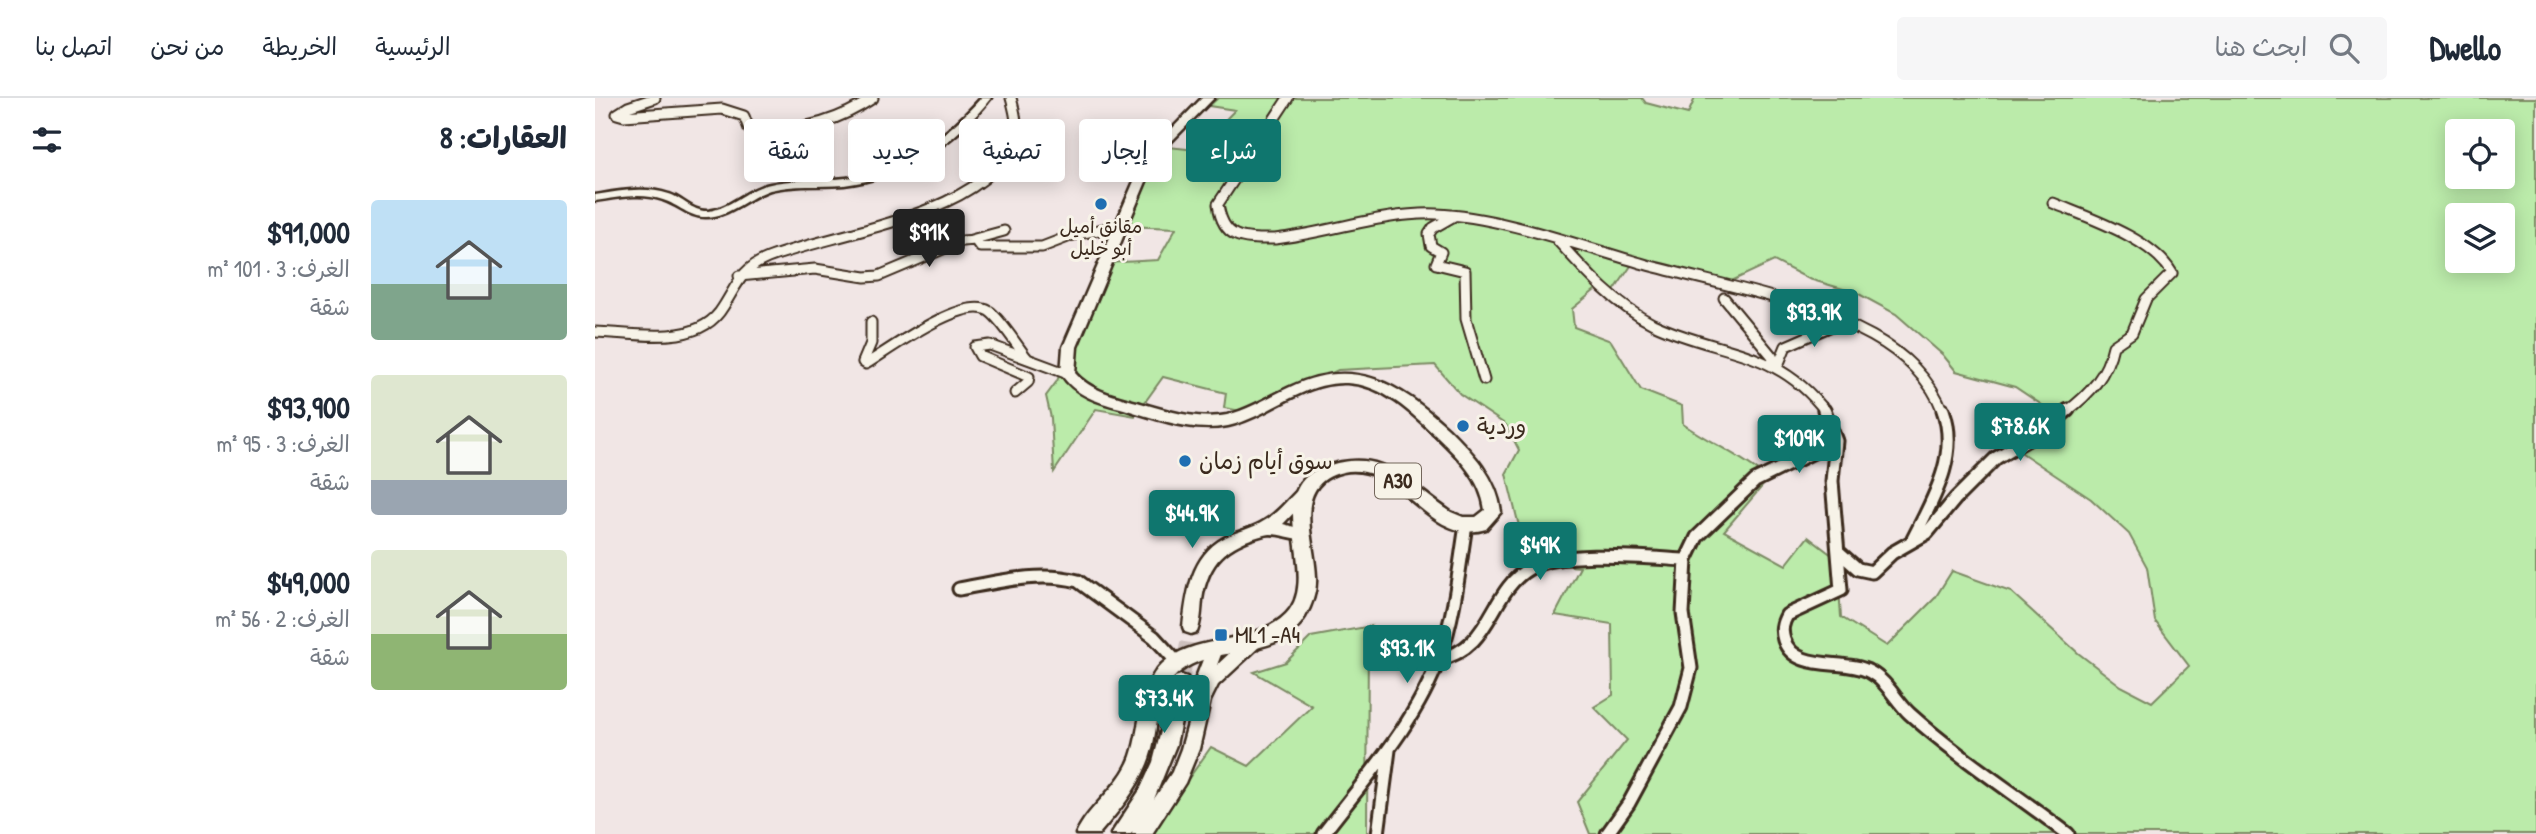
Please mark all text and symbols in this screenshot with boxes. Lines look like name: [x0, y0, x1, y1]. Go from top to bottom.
search box: [1897, 17, 2387, 80]
text: Dwello: [2429, 26, 2501, 70]
text: ابحث هنا: [2214, 29, 2307, 64]
icon: search: [2325, 29, 2363, 67]
text: اتصل بنا: [35, 30, 112, 62]
text: من نحن: [150, 30, 224, 62]
text: الخريطة: [262, 30, 337, 62]
text: الرئيسية: [375, 30, 451, 62]
text: العقارات: 8: [440, 117, 567, 157]
chip: شقة: [744, 119, 834, 182]
chip: جديد: [848, 119, 945, 182]
chip: تصفية: [959, 119, 1065, 182]
chip: إيجار: [1079, 119, 1172, 182]
chip: شراء: [1186, 119, 1281, 182]
map controls: [2445, 119, 2515, 273]
button: locate: [2445, 119, 2515, 189]
icon: filters: [28, 121, 66, 159]
marker: مقانق أميل أبو خليل: [1093, 196, 1109, 212]
button: layers: [2445, 203, 2515, 273]
pin: $91K: [888, 209, 970, 269]
text: $91,000: [267, 212, 350, 252]
place label: مقانق أميل أبو خليل: [1060, 213, 1142, 261]
text: $91K: [909, 216, 949, 247]
icon: home: [427, 228, 511, 312]
text: الغرف: 3 · 101 m²: [208, 253, 350, 284]
pin: $93.9K: [1757, 289, 1871, 349]
text: شقة: [310, 291, 350, 322]
text: $93.9K: [1786, 296, 1842, 327]
text: $93,900: [266, 387, 350, 427]
icon: home: [427, 403, 511, 487]
pin: $78.6K: [1963, 404, 2077, 463]
place label: وردية: [1477, 410, 1526, 441]
text: $78.6K: [1990, 410, 2050, 441]
pin: $109K: [1750, 416, 1848, 475]
marker: وردية: [1455, 418, 1471, 434]
text: $109K: [1774, 422, 1824, 453]
text: الغرف: 3 · 95 m²: [216, 428, 350, 459]
place label: سوق أيام زمان: [1199, 445, 1333, 479]
marker: سوق أيام زمان: [1177, 453, 1193, 469]
road number: A30: [1375, 464, 1421, 498]
text: شقة: [310, 466, 350, 497]
pin: $44.9K: [1135, 490, 1249, 550]
text: $44.9K: [1165, 497, 1219, 528]
pin: $49K: [1499, 522, 1581, 582]
text: $49K: [1520, 529, 1560, 560]
text: $49,000: [266, 562, 350, 602]
icon: home: [427, 578, 511, 662]
text: الغرف: 2 · 56 m²: [215, 603, 350, 634]
place label: ML1 -A4: [1235, 619, 1300, 650]
pin: $93.1K: [1350, 626, 1464, 685]
marker: ML1 -A4: [1213, 627, 1229, 643]
text: $93.1K: [1379, 632, 1435, 663]
text: شقة: [310, 641, 350, 672]
pin: $73.4K: [1107, 676, 1221, 735]
text: $73.4K: [1135, 682, 1193, 713]

